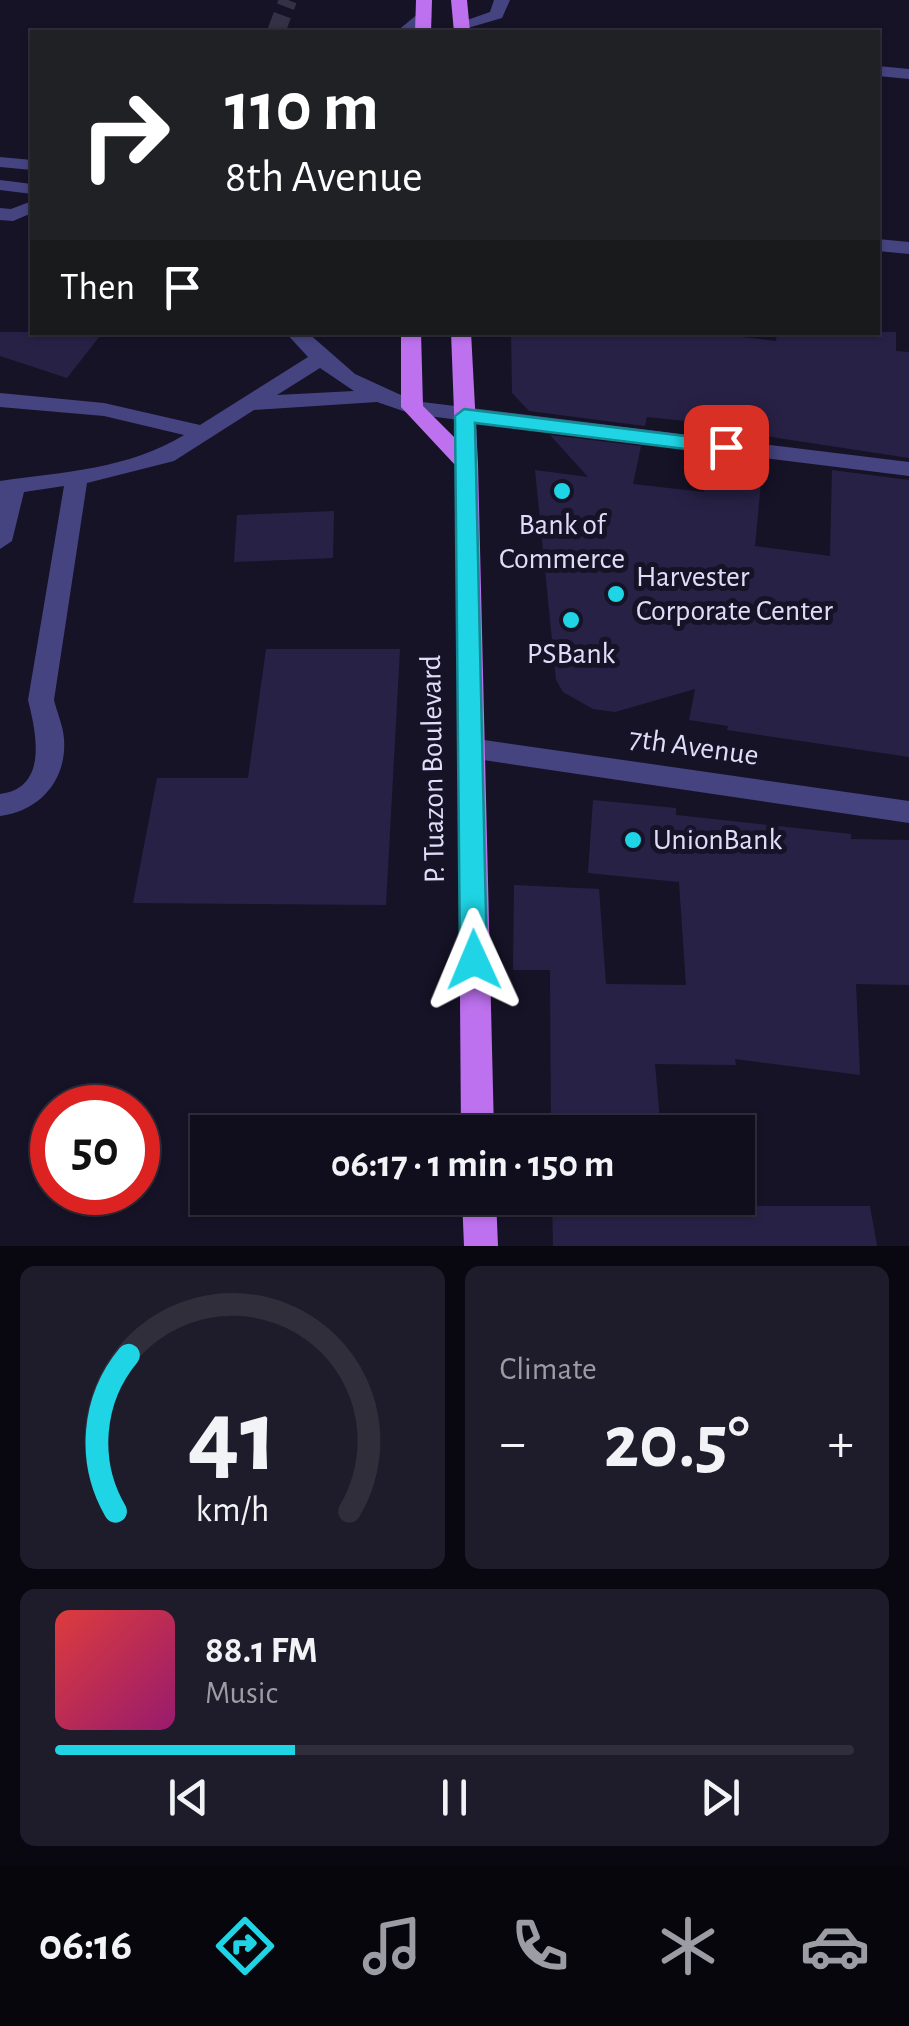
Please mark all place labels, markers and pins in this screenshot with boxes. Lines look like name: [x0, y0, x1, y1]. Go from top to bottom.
pin: [684, 405, 769, 490]
marker: Bank of Commerce: [551, 480, 573, 502]
place label: Bank of Commerce: [499, 510, 625, 574]
place label: Harvester Corporate Center: [636, 562, 833, 626]
marker: Harvester Corporate Center: [605, 583, 627, 605]
marker: PSBank: [560, 609, 582, 631]
place label: PSBank: [527, 639, 616, 669]
place label: UnionBank: [653, 825, 782, 855]
marker: UnionBank: [622, 829, 644, 851]

